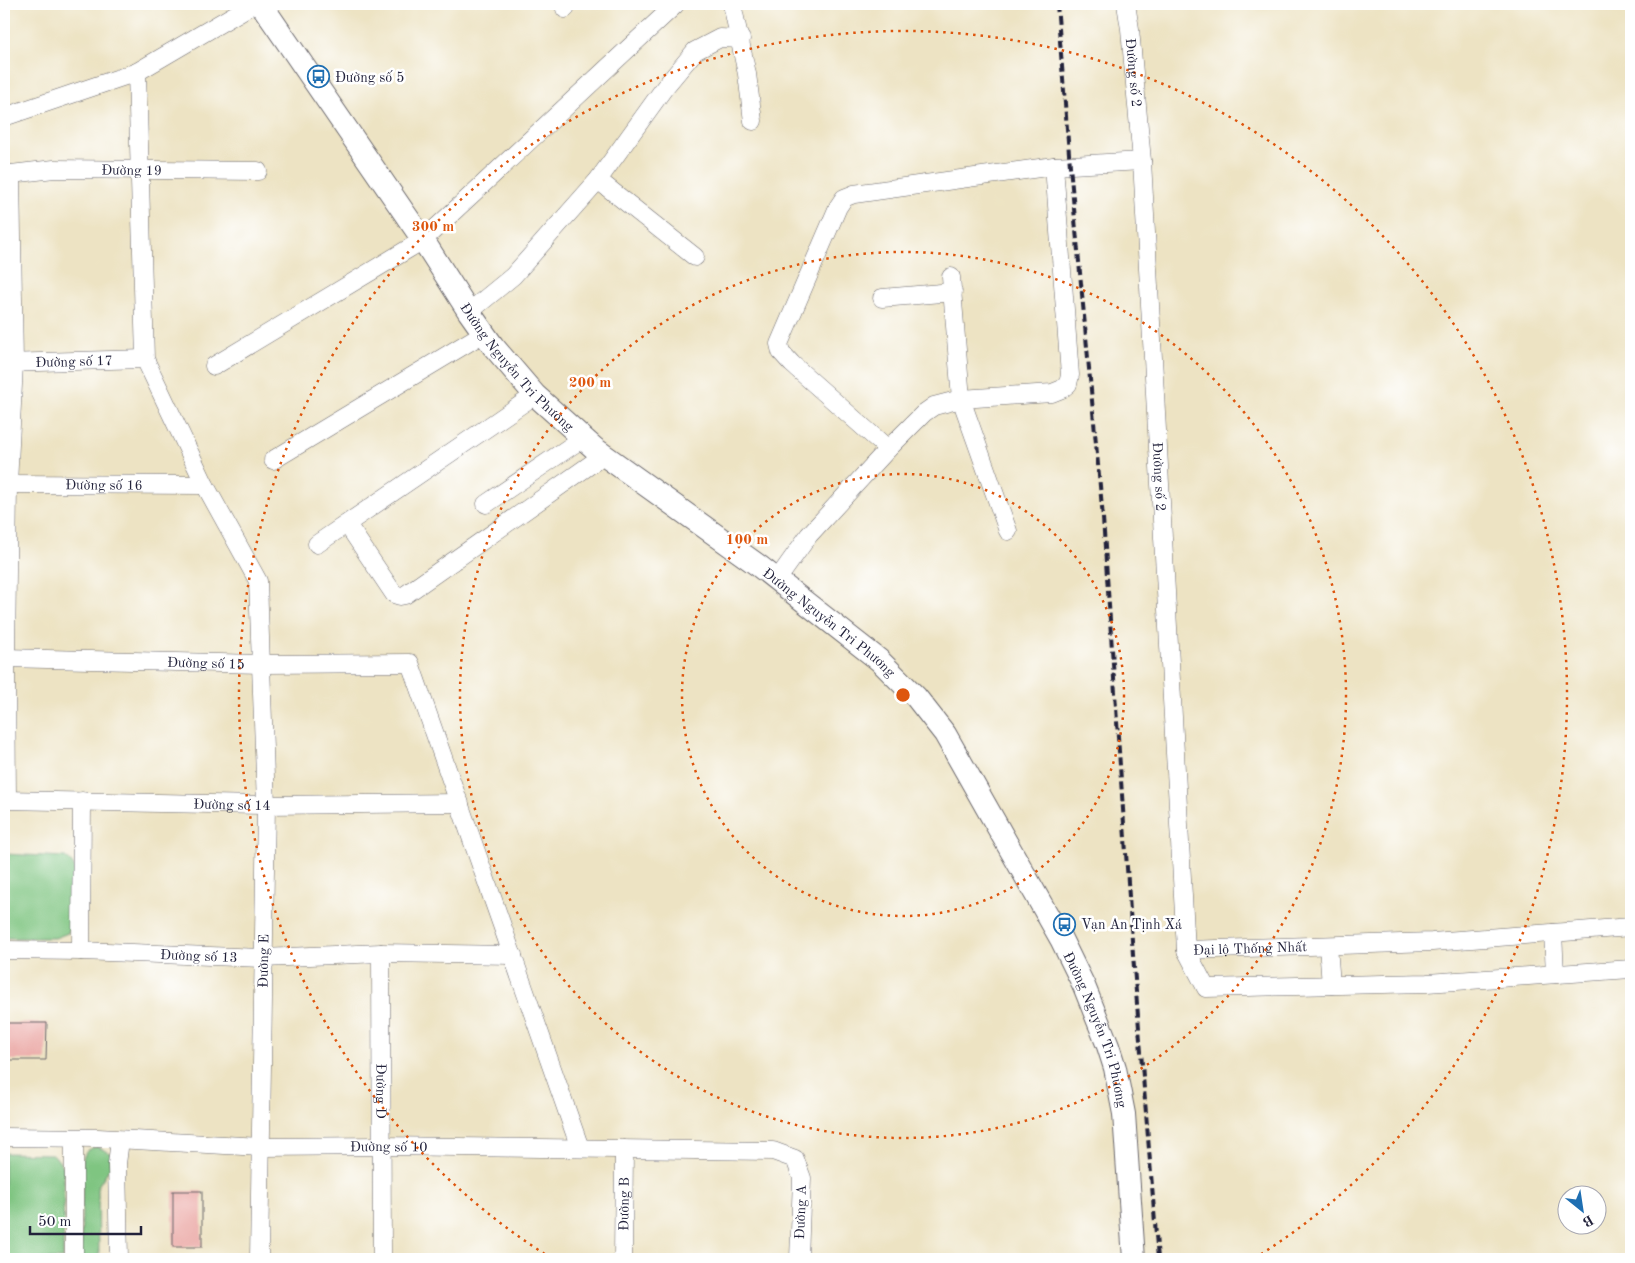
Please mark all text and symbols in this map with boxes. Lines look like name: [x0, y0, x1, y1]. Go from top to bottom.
street label: Đường số 2: [1123, 37, 1143, 108]
bus stop icon: Đường số 5: [307, 65, 331, 89]
place label: Đường số 5: [335, 70, 404, 85]
street label: Đường 19: [101, 163, 162, 178]
text: 300 m: [412, 220, 454, 235]
street label: Đường Nguyễn Tri Phương: [457, 301, 576, 435]
street label: Đường số 17: [35, 353, 113, 370]
text: 200 m: [569, 376, 611, 391]
street label: Đường số 2: [1150, 442, 1168, 512]
street label: Đường số 16: [65, 478, 143, 493]
text: 100 m: [726, 533, 768, 548]
street label: Đường Nguyễn Tri Phương: [760, 566, 898, 680]
street label: Đường số 15: [167, 656, 245, 672]
centre of rings: [894, 686, 912, 704]
street label: Đường số 14: [193, 798, 271, 813]
bus stop icon: Vạn An Tịnh Xá: [1053, 912, 1077, 936]
place label: Vạn An Tịnh Xá: [1081, 918, 1182, 932]
street label: Đường E: [257, 934, 271, 988]
street label: Đại lộ Thống Nhất: [1193, 939, 1307, 958]
street label: Đường số 13: [160, 948, 238, 965]
street label: Đường Nguyễn Tri Phương: [1060, 950, 1129, 1110]
street label: Đường D: [373, 1063, 388, 1119]
street label: Đường số 10: [350, 1139, 428, 1155]
street label: Đường B: [617, 1177, 632, 1231]
street label: Đường A: [793, 1184, 809, 1240]
north arrow: [1558, 1186, 1608, 1236]
scale bar: [30, 1203, 141, 1235]
text: B: [1580, 1212, 1596, 1229]
text: 50 m: [38, 1215, 72, 1230]

